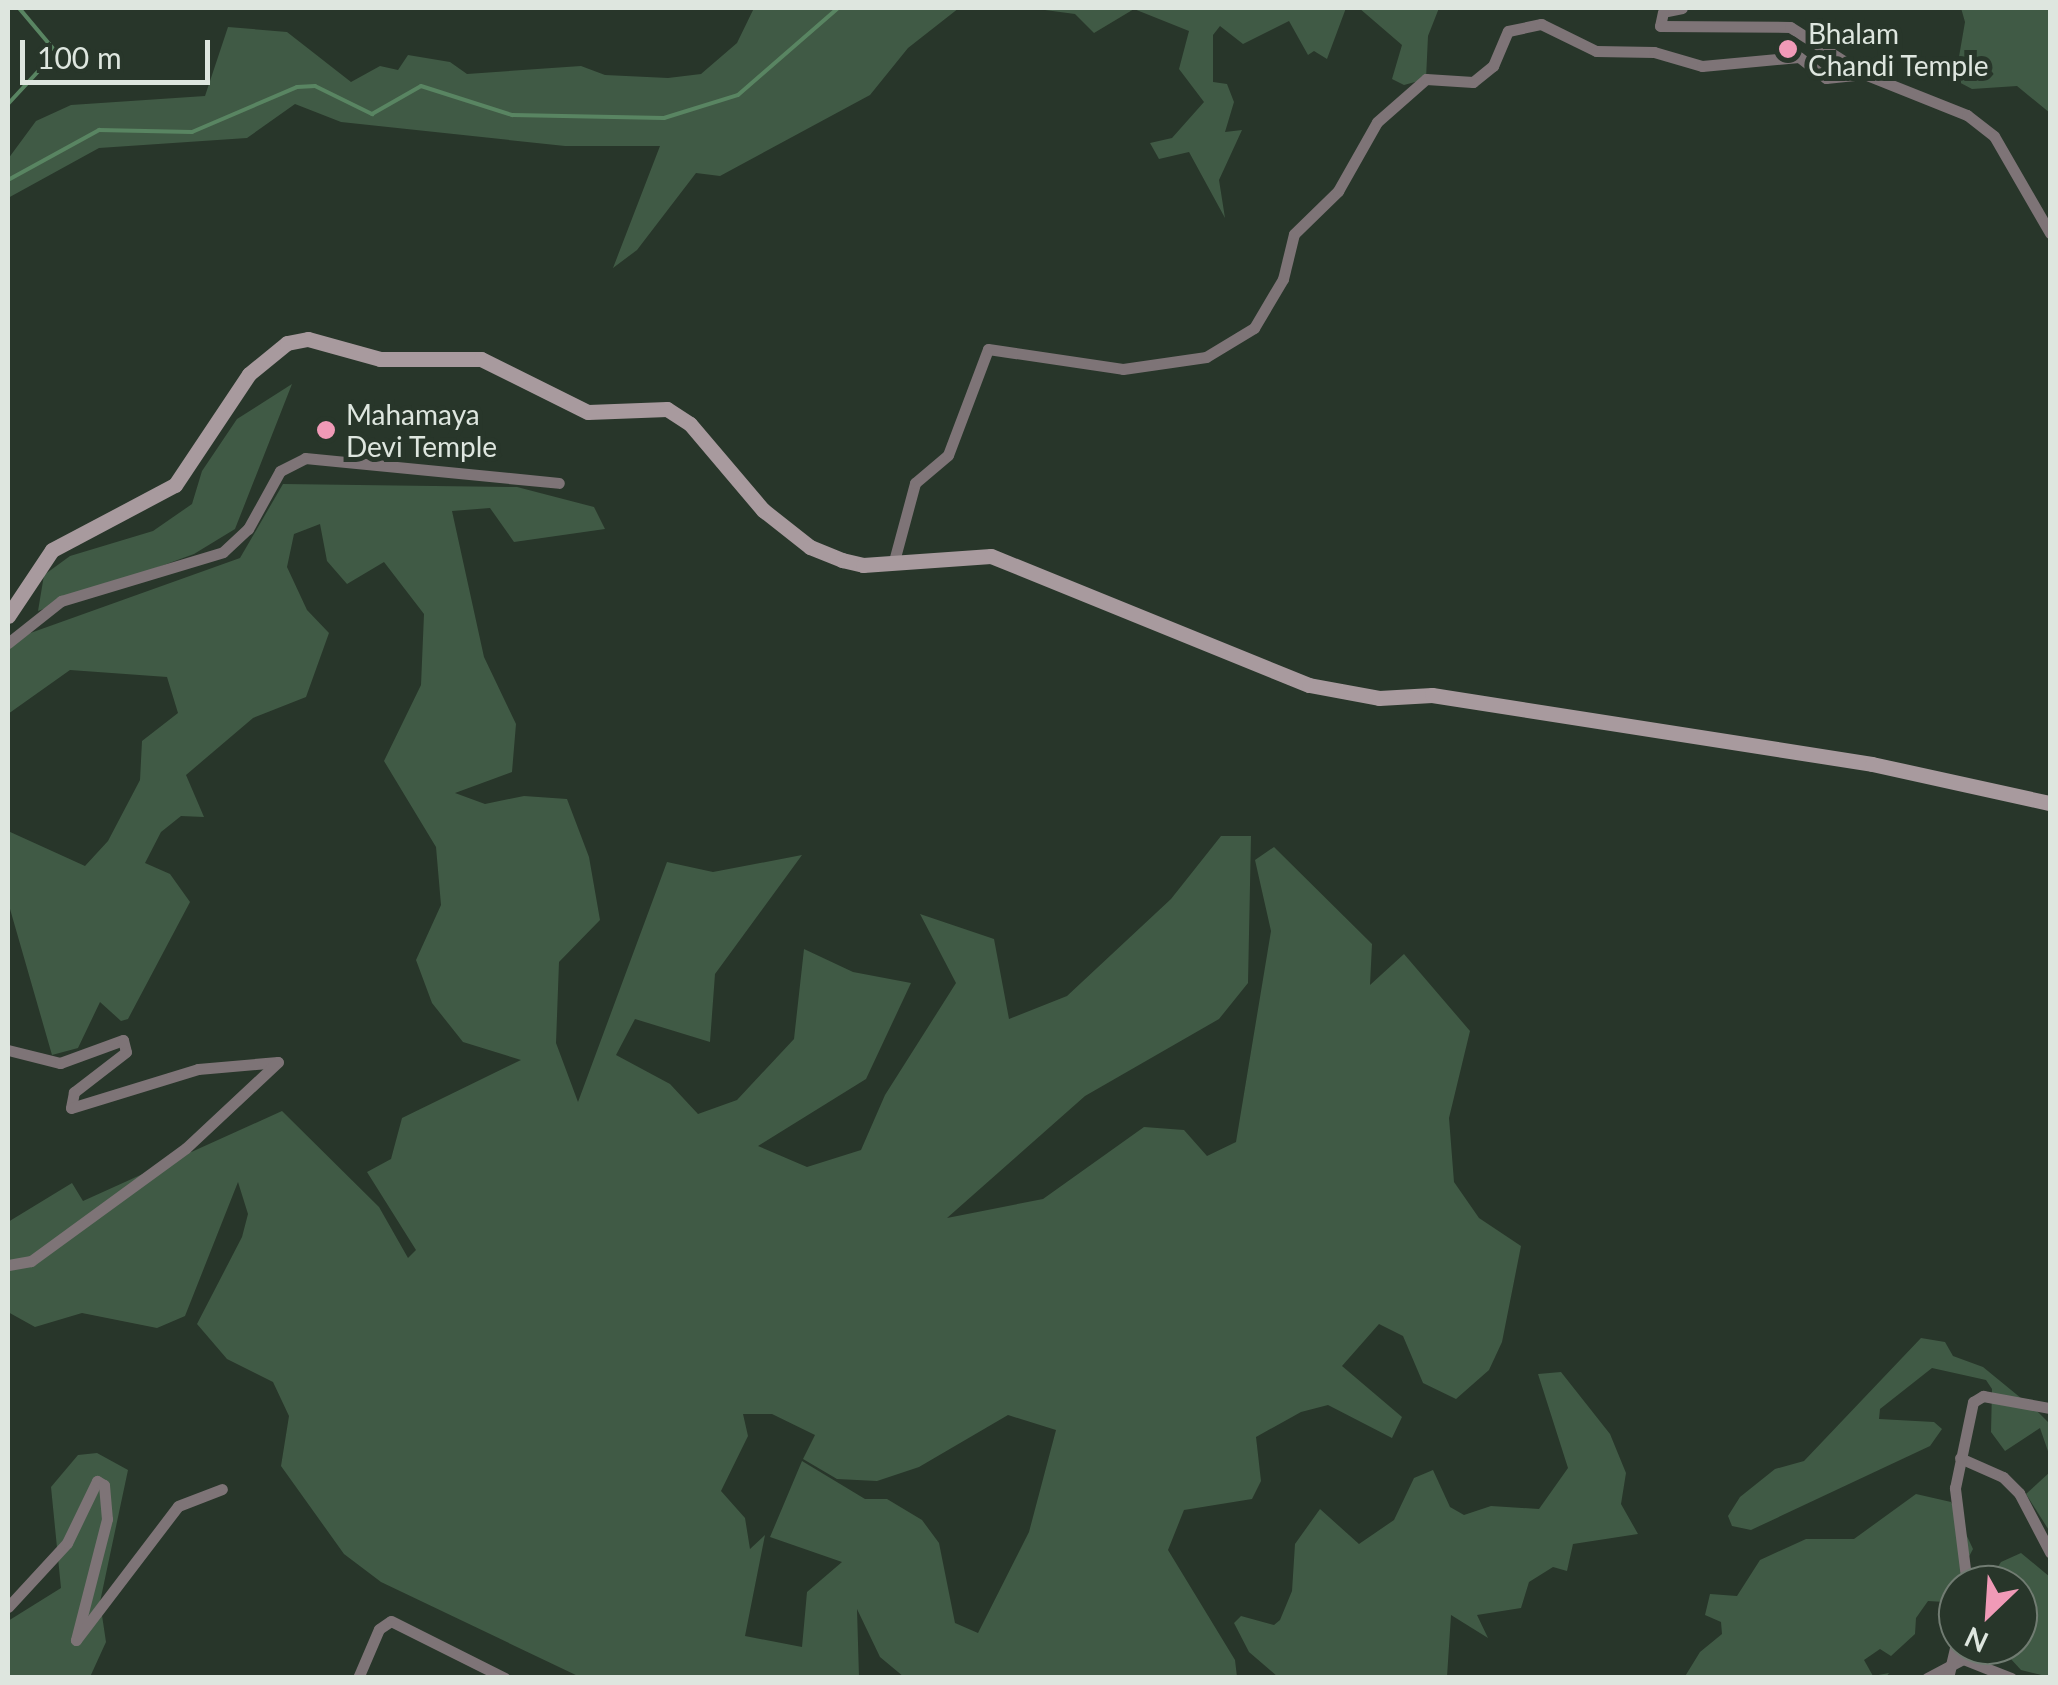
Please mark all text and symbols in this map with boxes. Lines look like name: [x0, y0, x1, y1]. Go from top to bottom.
place label: Bhalam Chandi Temple: [1808, 16, 1989, 82]
scale bar: [25, 20, 215, 82]
marker: Bhalam Chandi Temple: [1777, 38, 1799, 60]
text: 100 m: [37, 39, 122, 75]
place label: Mahamaya Devi Temple: [346, 397, 498, 463]
marker: Mahamaya Devi Temple: [315, 419, 337, 441]
north arrow: [1938, 1565, 2038, 1665]
text: N: [1959, 1620, 1993, 1660]

